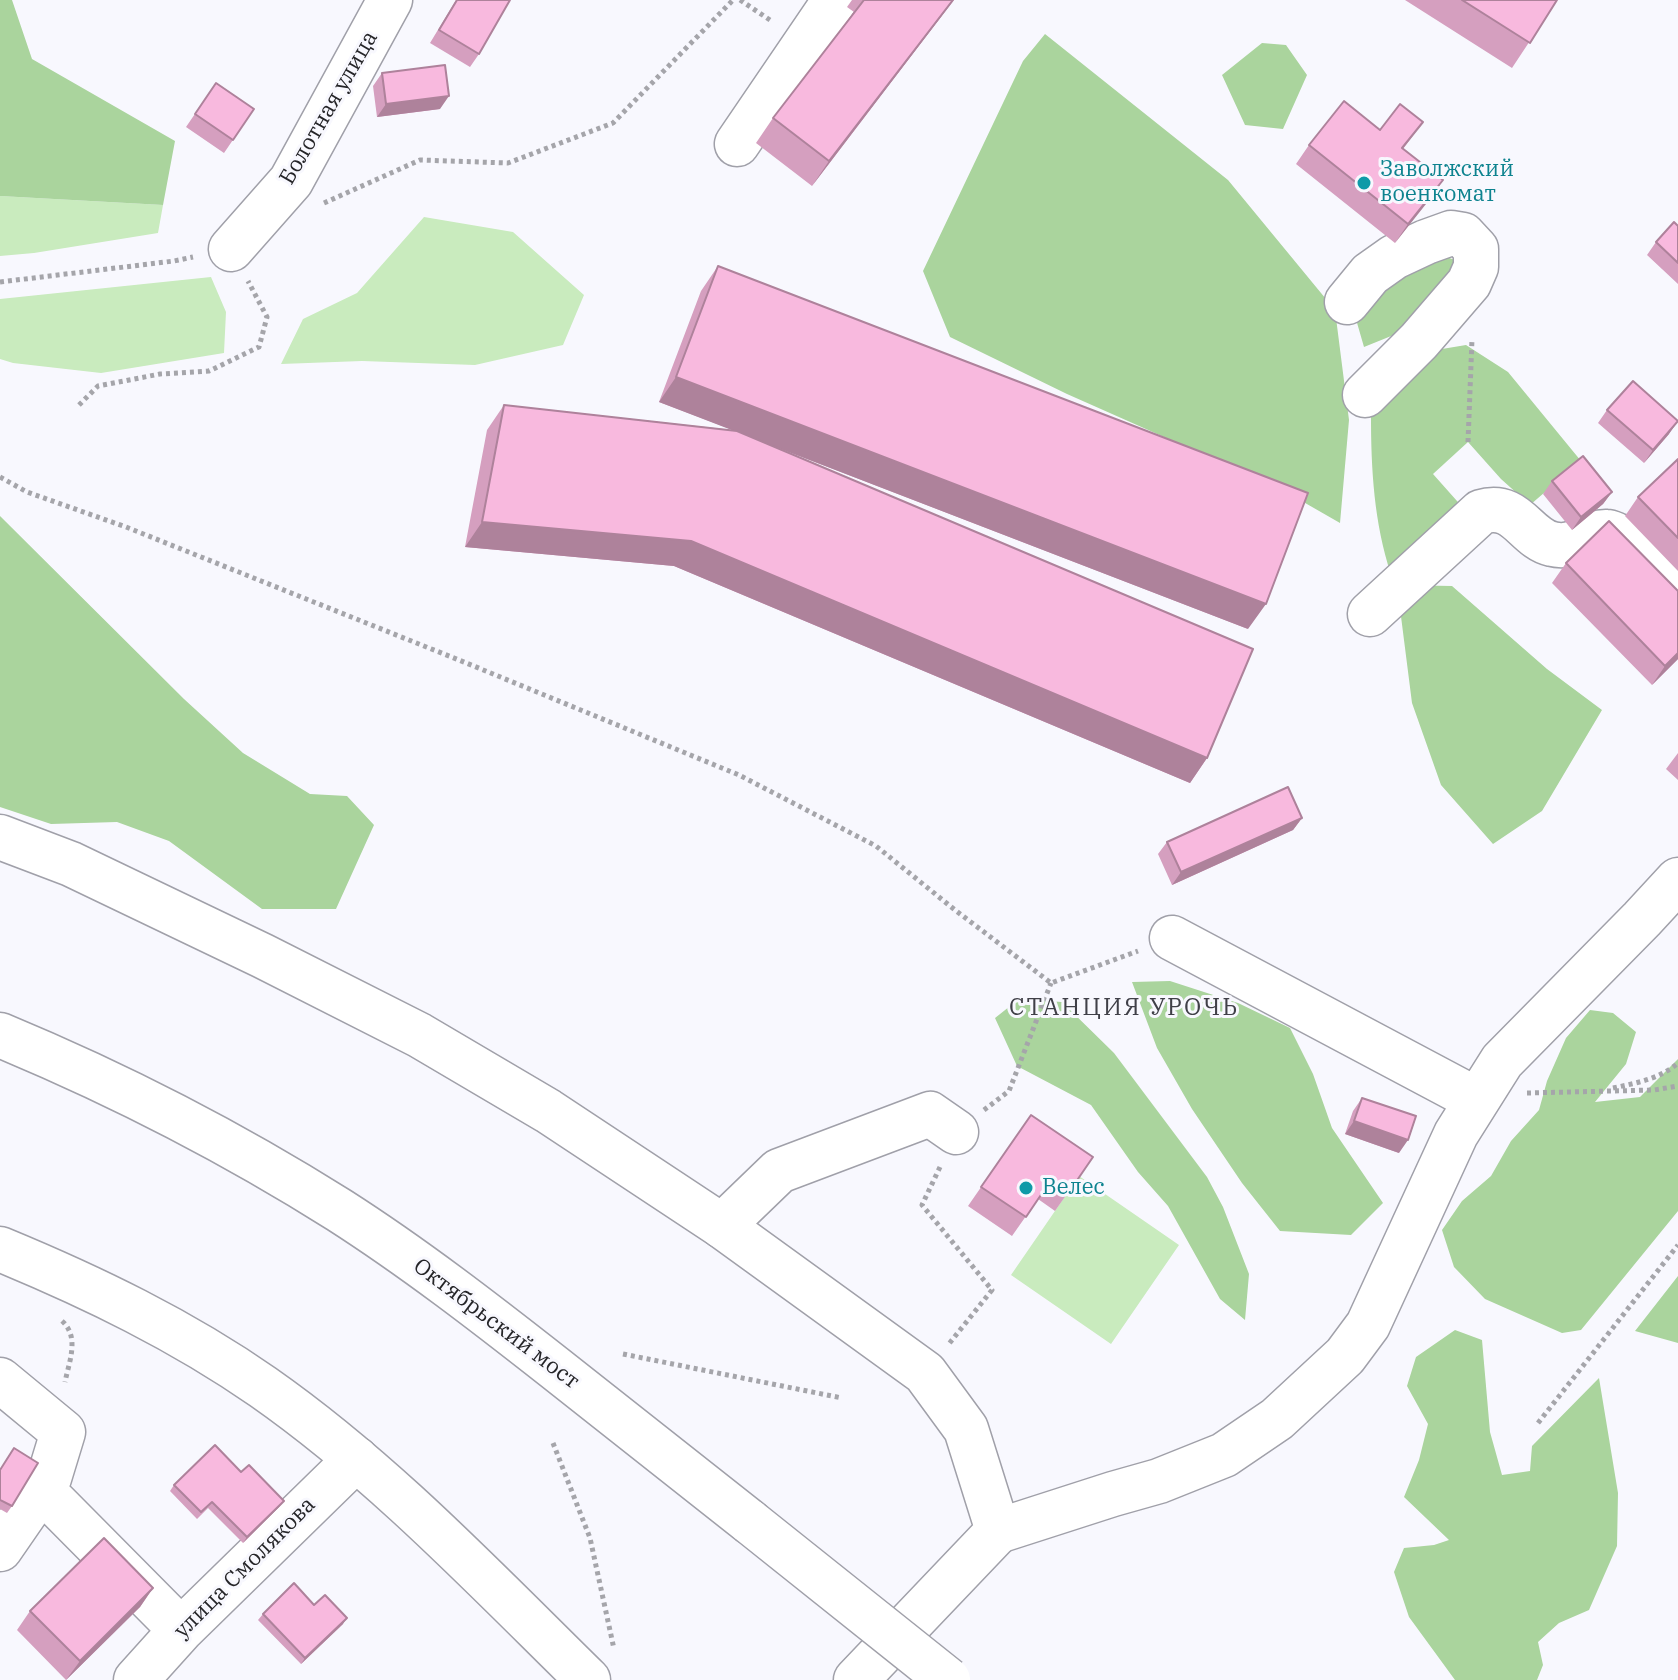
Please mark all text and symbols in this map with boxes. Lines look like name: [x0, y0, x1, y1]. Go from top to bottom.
street label: Болотная улица: [274, 27, 384, 189]
place label: Заволжский военкомат: [1380, 157, 1514, 208]
marker: Заволжский военкомат: [1355, 174, 1373, 192]
district label: СТАНЦИЯ УРОЧЬ: [1009, 994, 1239, 1022]
place label: Велес: [1042, 1175, 1105, 1201]
marker: Велес: [1017, 1179, 1035, 1197]
street label: Октябрьский мост: [408, 1253, 584, 1395]
street label: улица Смолякова: [169, 1492, 321, 1644]

